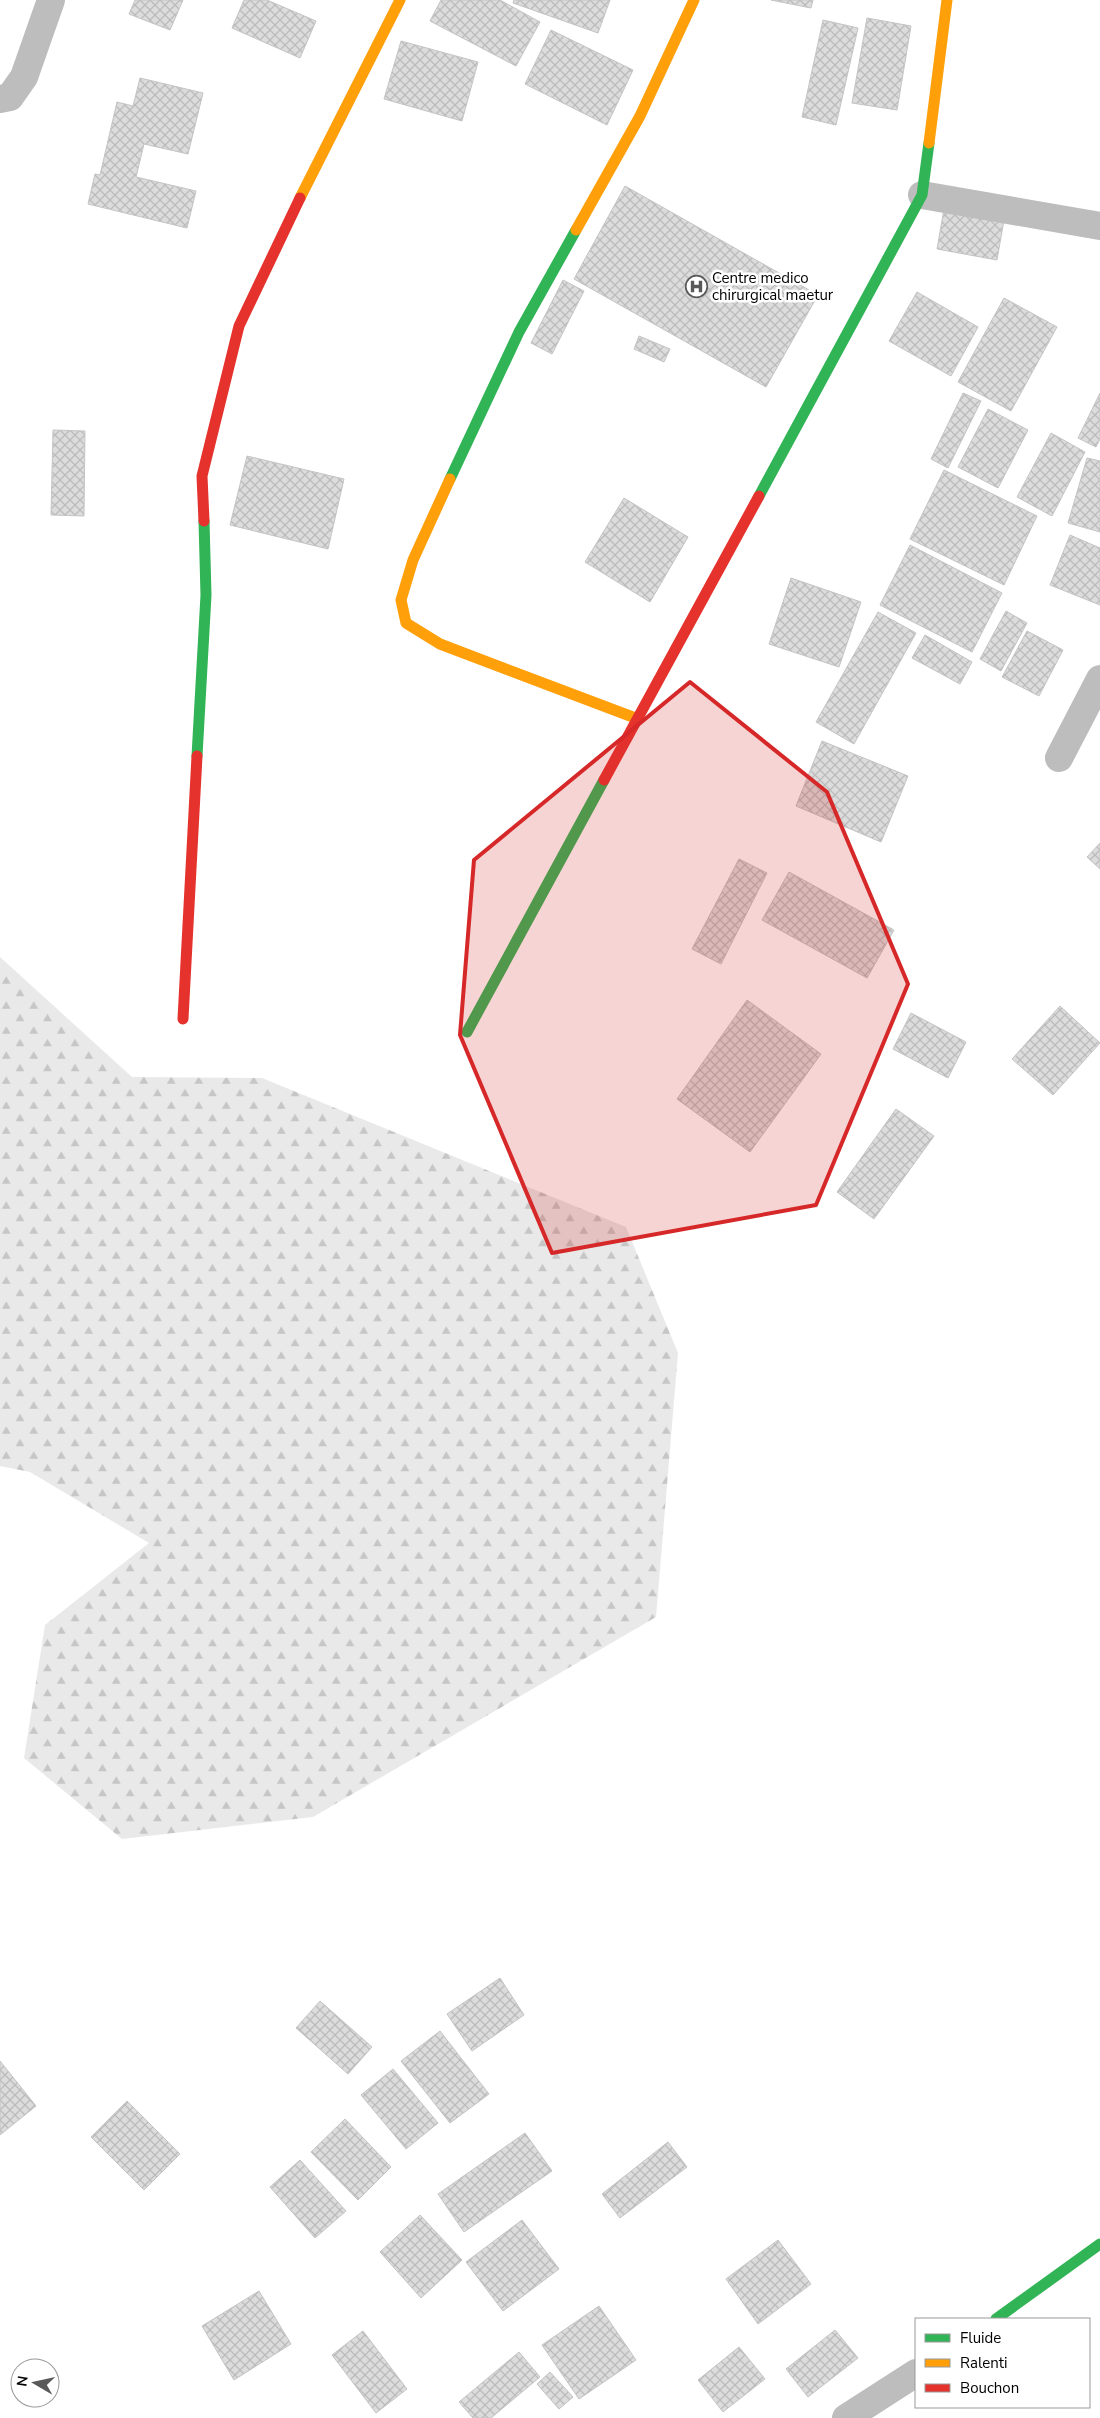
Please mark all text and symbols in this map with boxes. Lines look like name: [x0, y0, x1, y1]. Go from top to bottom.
place label: Centre medico chirurgical maetur: [712, 268, 834, 305]
hospital icon: Centre medico chirurgical maetur: [684, 275, 708, 299]
legend: [915, 2318, 1090, 2408]
text: Fluide: [960, 2328, 1001, 2348]
text: Ralenti: [960, 2353, 1008, 2373]
north arrow: [10, 2358, 60, 2408]
text: N: [12, 2374, 33, 2388]
text: Bouchon: [960, 2378, 1019, 2398]

